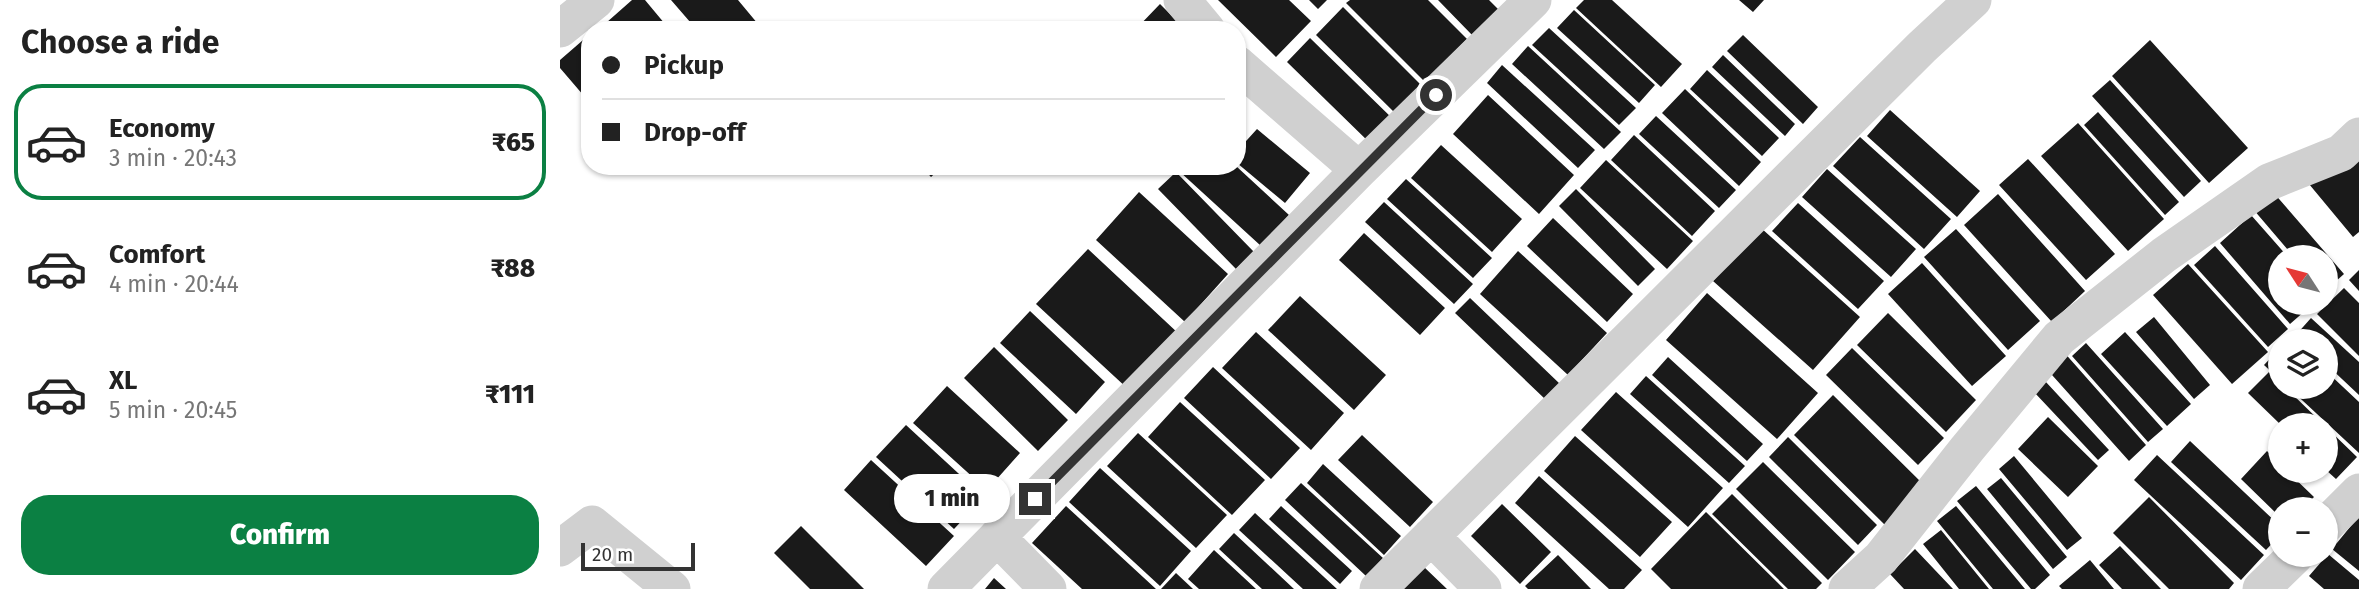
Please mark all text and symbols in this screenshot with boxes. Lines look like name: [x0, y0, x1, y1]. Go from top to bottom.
text: Choose a ride: [21, 23, 219, 61]
text: Pickup: [644, 50, 724, 81]
route start: [1420, 79, 1452, 111]
icon: car: [25, 111, 88, 174]
text: Economy: [109, 113, 215, 144]
text: Drop-off: [644, 117, 746, 148]
text: ₹65: [492, 127, 535, 158]
text: 3 min · 20:43: [109, 144, 237, 172]
icon: car: [25, 237, 88, 300]
text: Comfort: [109, 239, 205, 270]
north arrow: [2268, 245, 2338, 315]
map controls: [2268, 245, 2338, 567]
text: ₹88: [490, 253, 535, 284]
text: 4 min · 20:44: [109, 270, 239, 298]
button: layers: [2268, 329, 2338, 399]
icon: car: [25, 363, 88, 426]
text: XL: [109, 365, 137, 396]
text: ₹111: [485, 379, 535, 410]
text: 5 min · 20:45: [109, 396, 237, 424]
button: +: [2268, 413, 2338, 483]
callout: 1 min: [895, 475, 1010, 524]
route end: [1019, 483, 1051, 515]
text: 1 min: [924, 484, 980, 512]
button: Confirm: [21, 495, 539, 575]
button: −: [2268, 497, 2338, 567]
scale bar: [581, 540, 695, 572]
text: 20 m: [592, 543, 633, 566]

